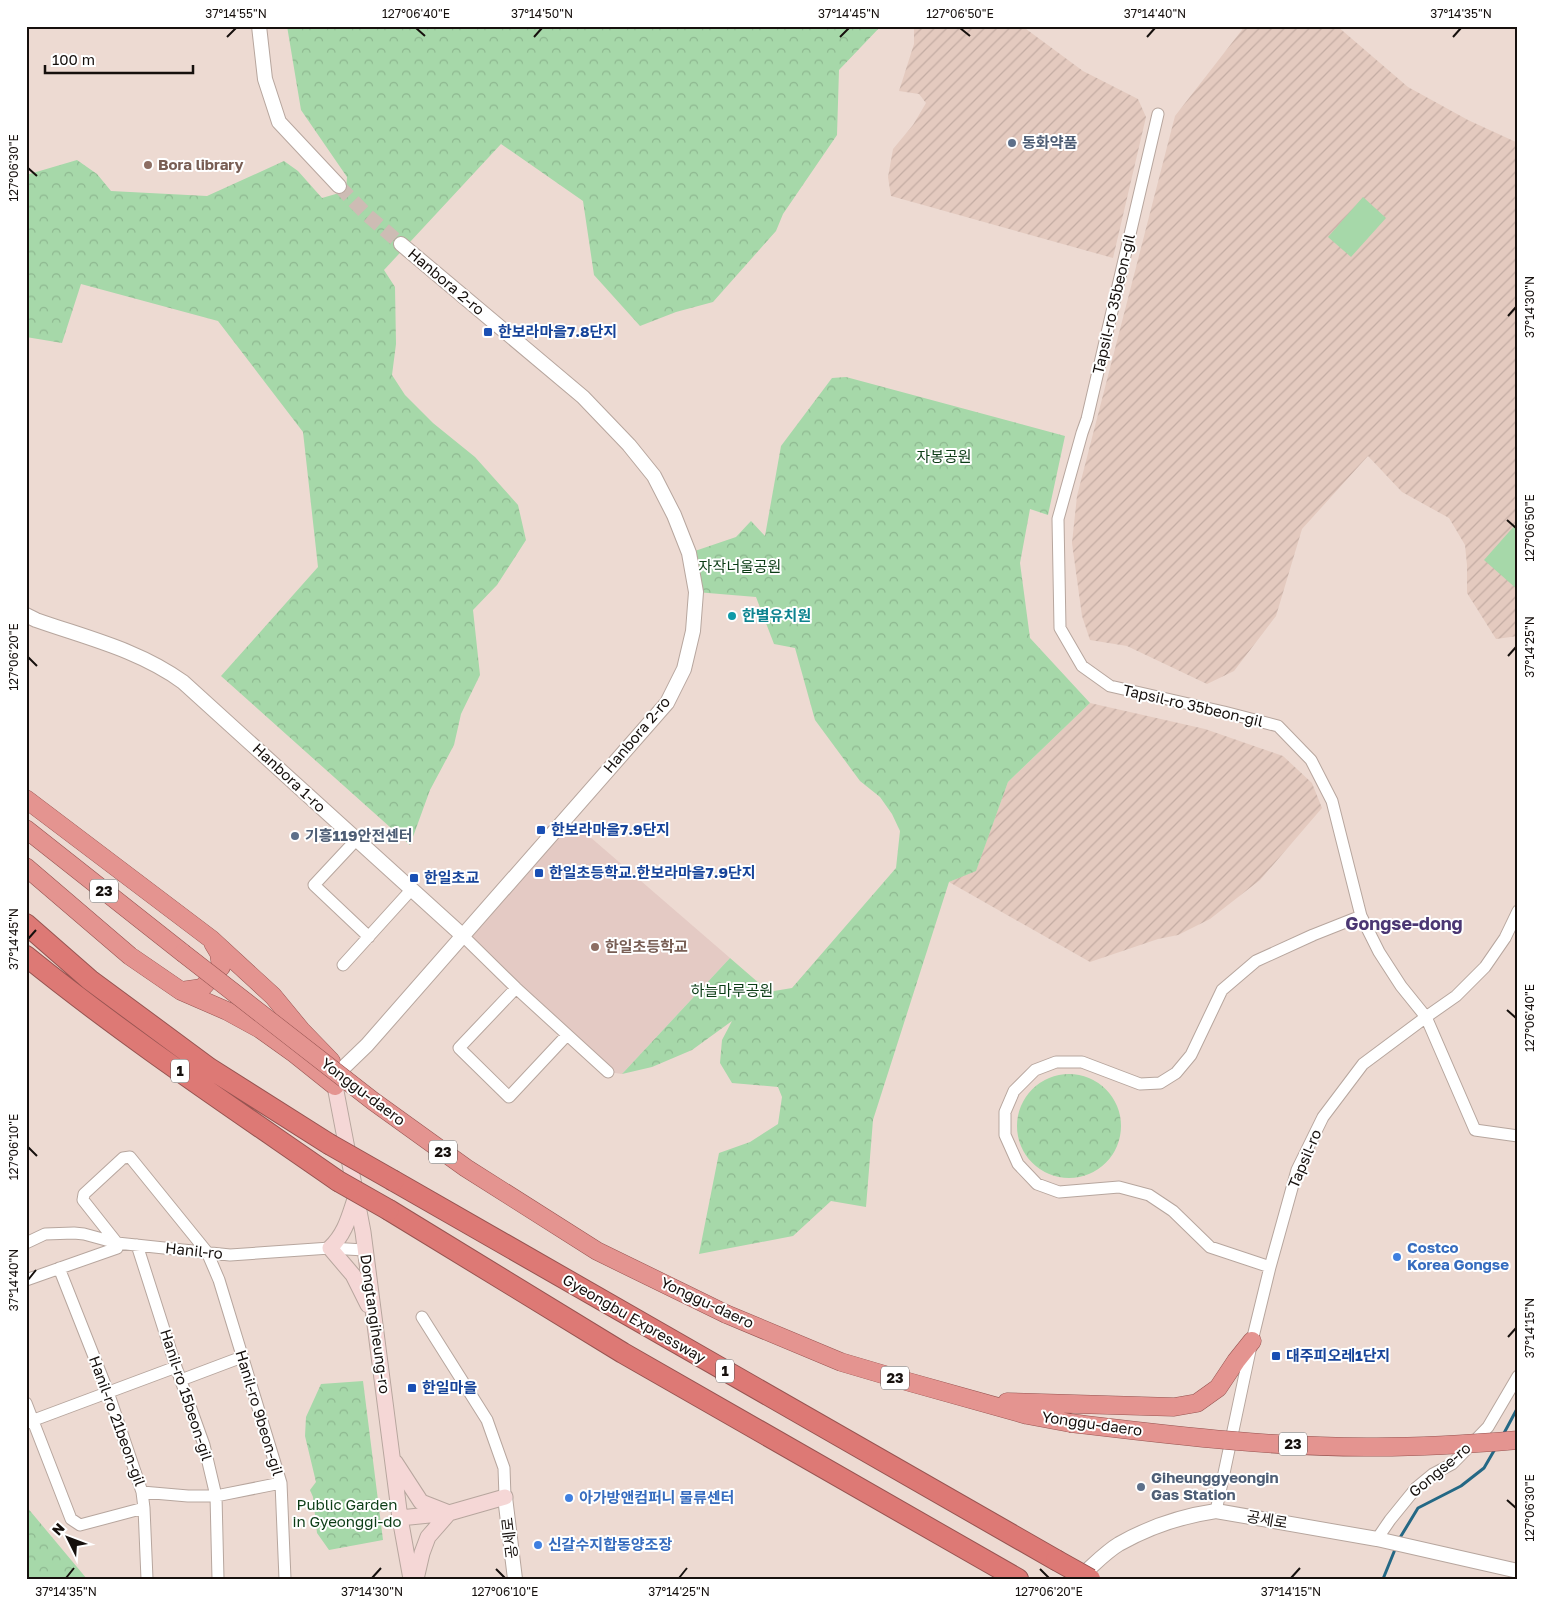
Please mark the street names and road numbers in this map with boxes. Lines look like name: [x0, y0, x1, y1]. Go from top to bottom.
street label: Tapsil-ro 35beon-gil: [1088, 232, 1138, 376]
street label: Hanbora 2-ro: [405, 244, 489, 318]
street label: Tapsil-ro 35beon-gil: [1121, 680, 1265, 730]
street label: Hanbora 2-ro: [599, 692, 673, 776]
street label: Hanbora 1-ro: [250, 739, 330, 816]
road number: 23: [90, 879, 118, 902]
street label: Yonggu-daero: [318, 1054, 409, 1129]
road number: 1: [171, 1060, 189, 1082]
street label: Tapsil-ro: [1284, 1126, 1325, 1191]
road number: 23: [429, 1140, 457, 1164]
street label: Hanil-ro: [164, 1238, 224, 1262]
street label: Dongtangiheung-ro: [357, 1253, 395, 1395]
street label: Gyeongbu Expressway: [560, 1270, 710, 1367]
street label: Yonggu-daero: [658, 1273, 757, 1332]
street label: Hanil-ro 15beon-gil: [157, 1327, 217, 1463]
street label: Hanil-ro 9beon-gil: [232, 1348, 288, 1478]
street label: Hanil-ro 21beon-gil: [86, 1353, 150, 1488]
road number: 1: [716, 1360, 734, 1382]
road number: 23: [881, 1366, 909, 1390]
street label: Yonggu-daero: [1041, 1407, 1143, 1439]
road number: 23: [1279, 1432, 1307, 1456]
street label: Gongse-ro: [1405, 1438, 1474, 1500]
street label: 공세로: [1245, 1507, 1289, 1531]
street label: 공세로: [498, 1516, 520, 1560]

